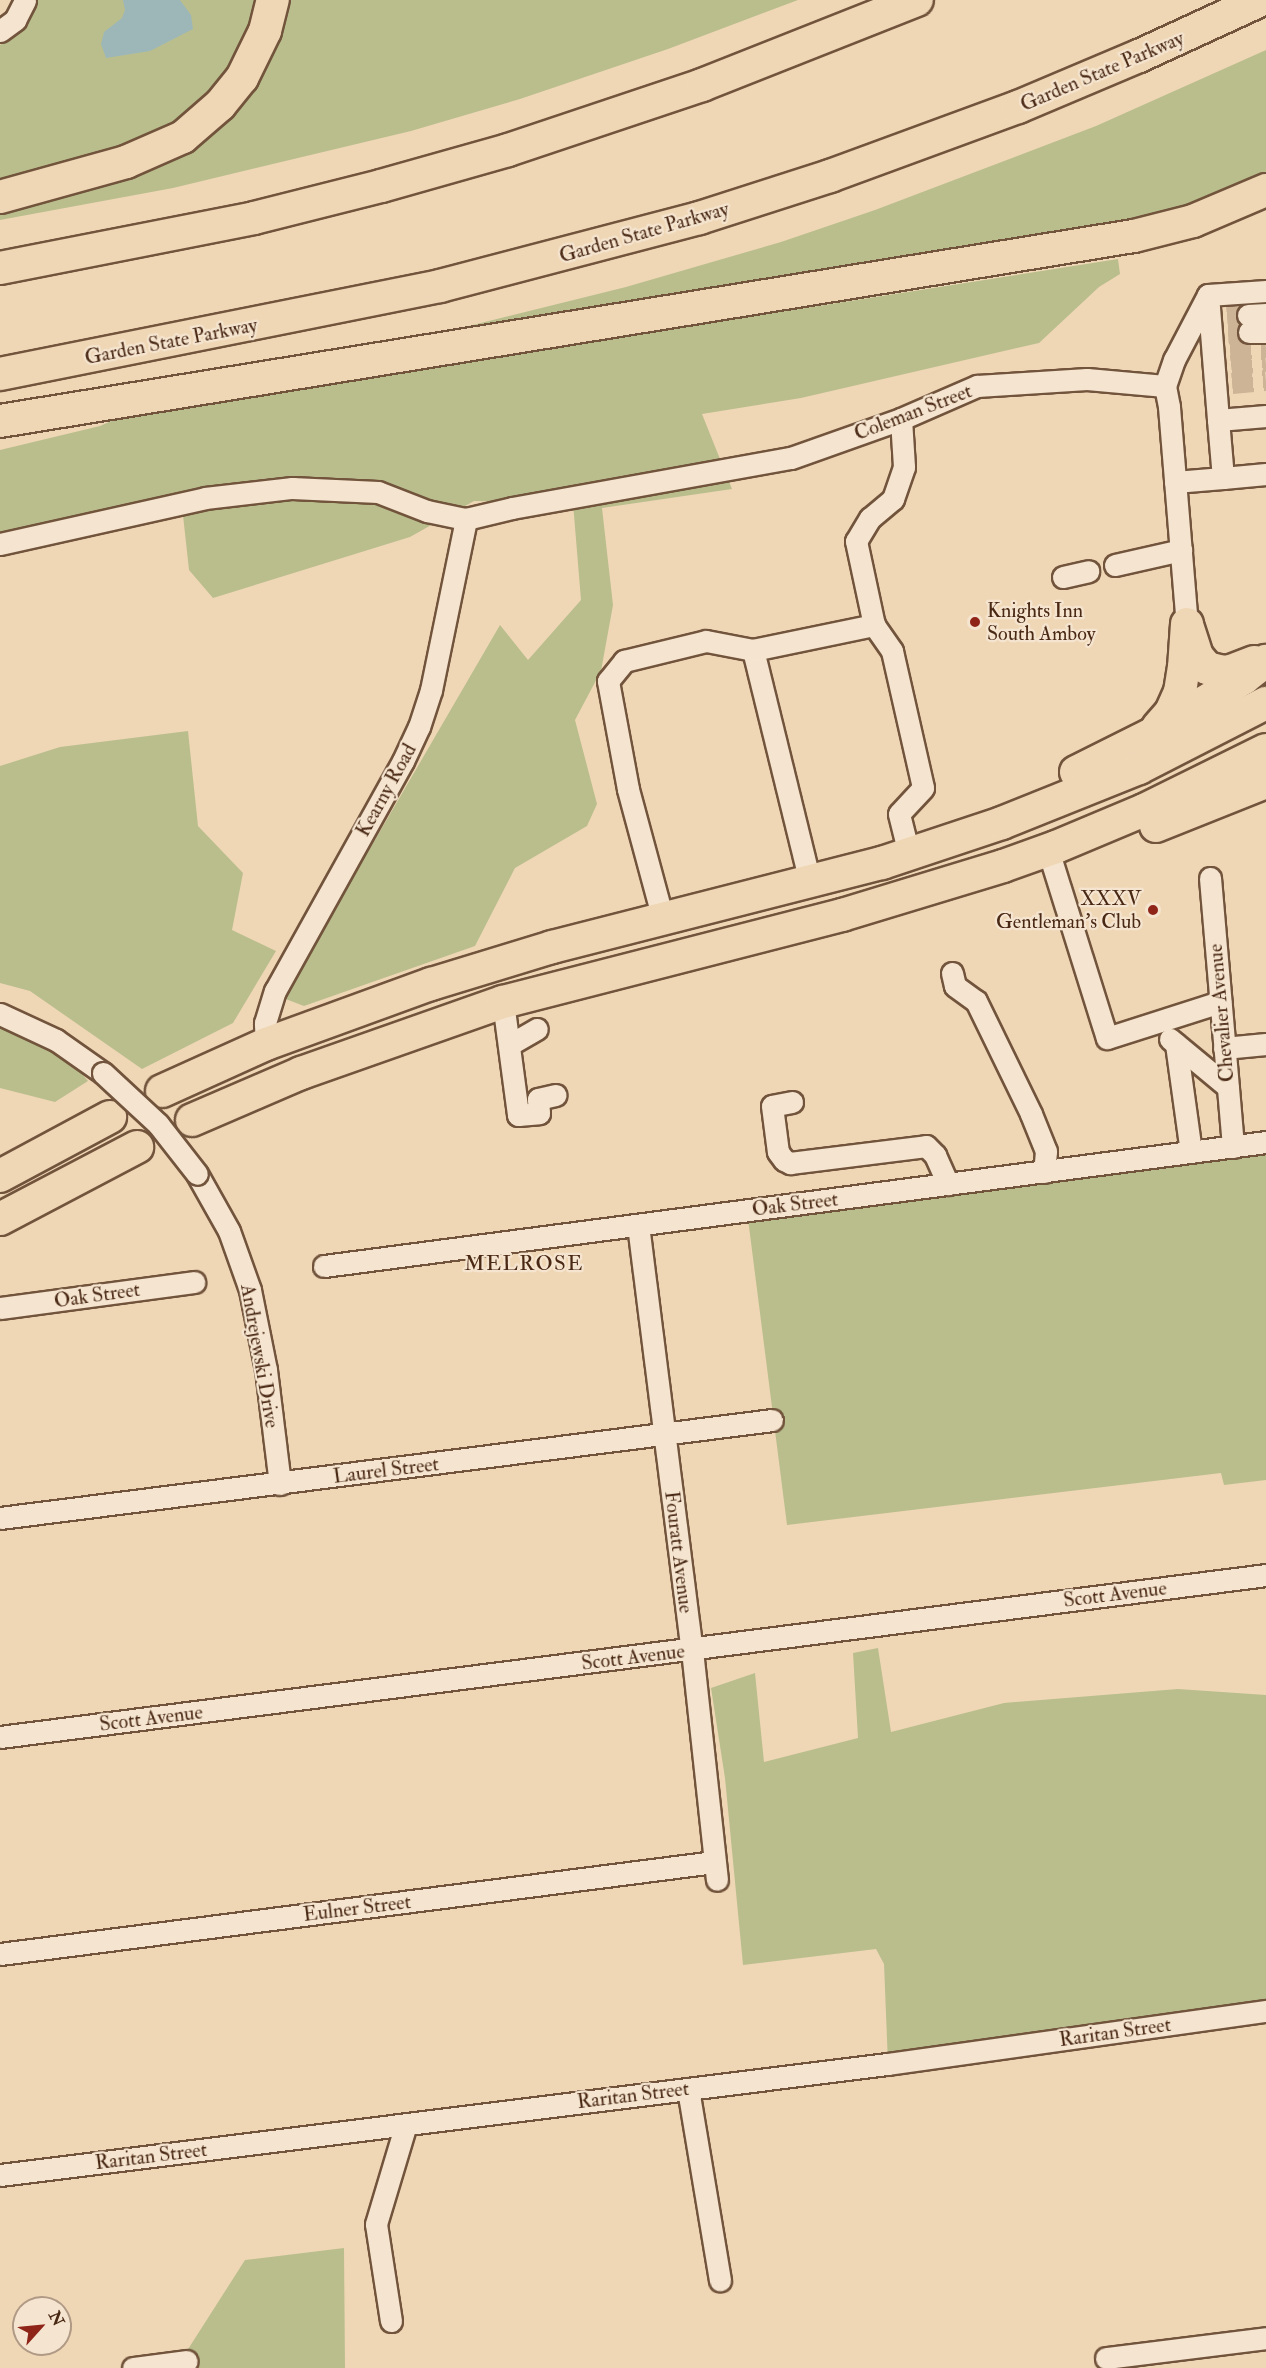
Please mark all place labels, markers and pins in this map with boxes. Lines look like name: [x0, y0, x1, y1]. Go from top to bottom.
place label: Knights Inn South Amboy: [987, 598, 1095, 645]
marker: Knights Inn South Amboy: [968, 615, 982, 629]
place label: XXXV Gentleman's Club: [996, 886, 1141, 933]
marker: XXXV Gentleman's Club: [1146, 903, 1160, 917]

